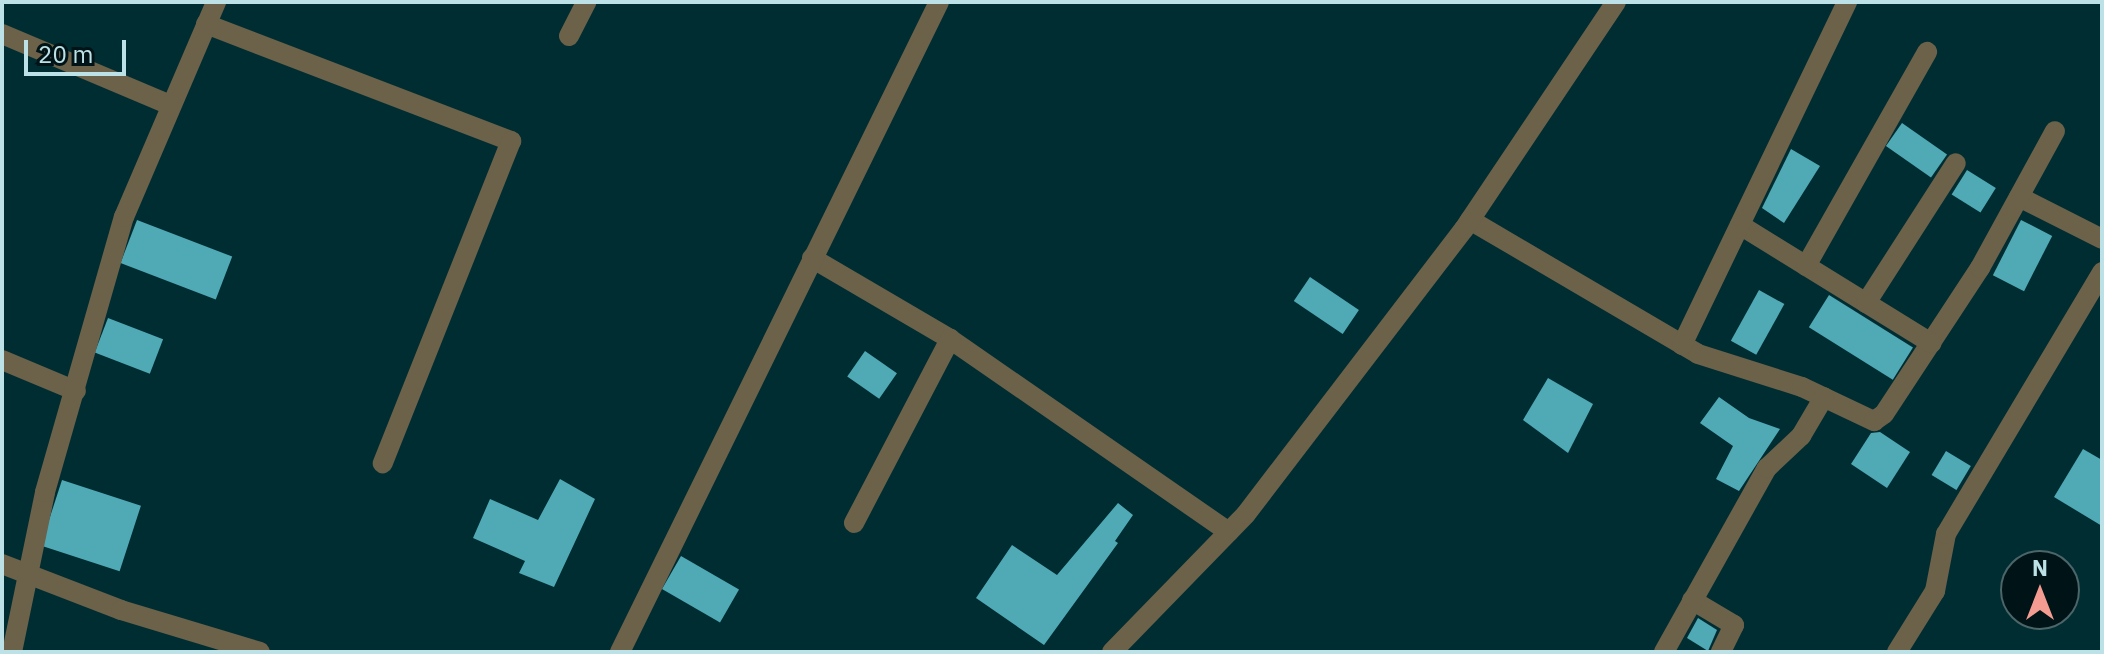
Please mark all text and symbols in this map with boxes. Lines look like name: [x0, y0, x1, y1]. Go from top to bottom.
scale bar: [28, 24, 130, 74]
text: 20 m: [38, 38, 93, 70]
north arrow: [2000, 550, 2080, 630]
text: N: [2032, 553, 2048, 582]

